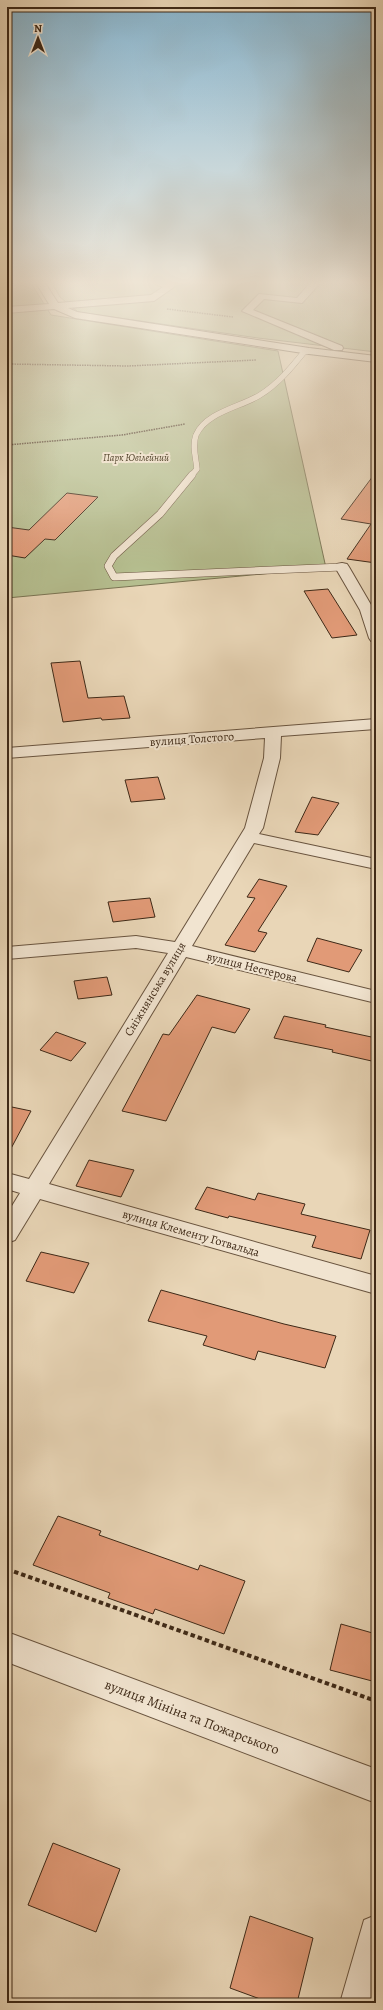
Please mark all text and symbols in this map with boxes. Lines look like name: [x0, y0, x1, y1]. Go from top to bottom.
north arrow: [18, 18, 58, 58]
text: N: [34, 21, 42, 36]
park label: Парк Ювілейний: [103, 451, 169, 465]
street label: вулиця Толстого: [149, 728, 235, 750]
street label: Сніжнянська вулиця: [120, 939, 190, 1039]
street label: вулиця Нестерова: [205, 948, 299, 986]
street label: вулиця Клементу Готвальда: [121, 1206, 262, 1260]
street label: вулиця Мініна та Пожарського: [102, 1675, 282, 1759]

